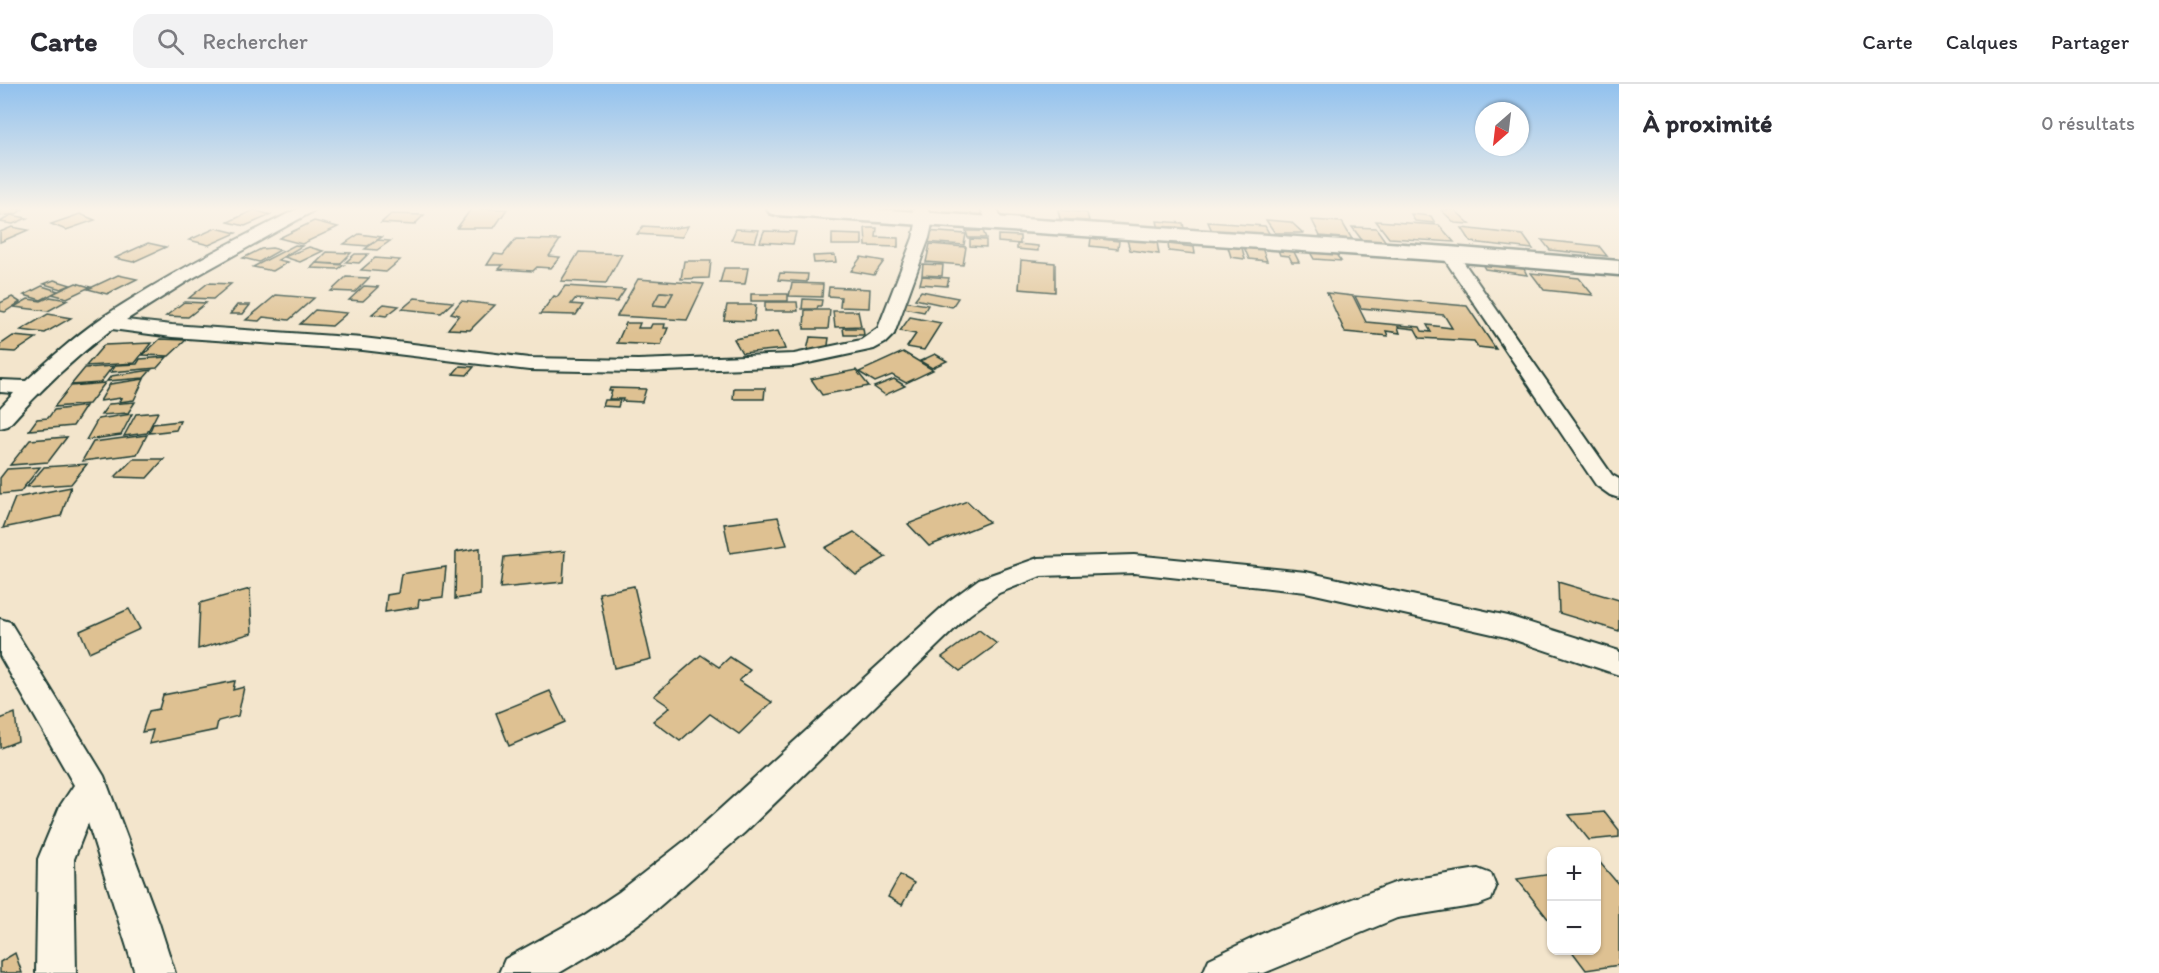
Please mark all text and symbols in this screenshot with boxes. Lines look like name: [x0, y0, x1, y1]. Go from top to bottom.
search box: [133, 14, 553, 68]
text: Carte: [30, 24, 97, 58]
icon: search: [154, 25, 187, 58]
text: Rechercher: [202, 28, 308, 55]
text: Carte: [1862, 29, 1913, 54]
text: Calques: [1946, 29, 2018, 54]
text: Partager: [2051, 29, 2129, 54]
north arrow: [1475, 102, 1529, 156]
text: À proximité: [1643, 107, 1772, 139]
text: 0 résultats: [2041, 111, 2135, 135]
map controls: [1547, 847, 1601, 955]
button: +: [1547, 847, 1601, 901]
button: −: [1547, 901, 1601, 955]

